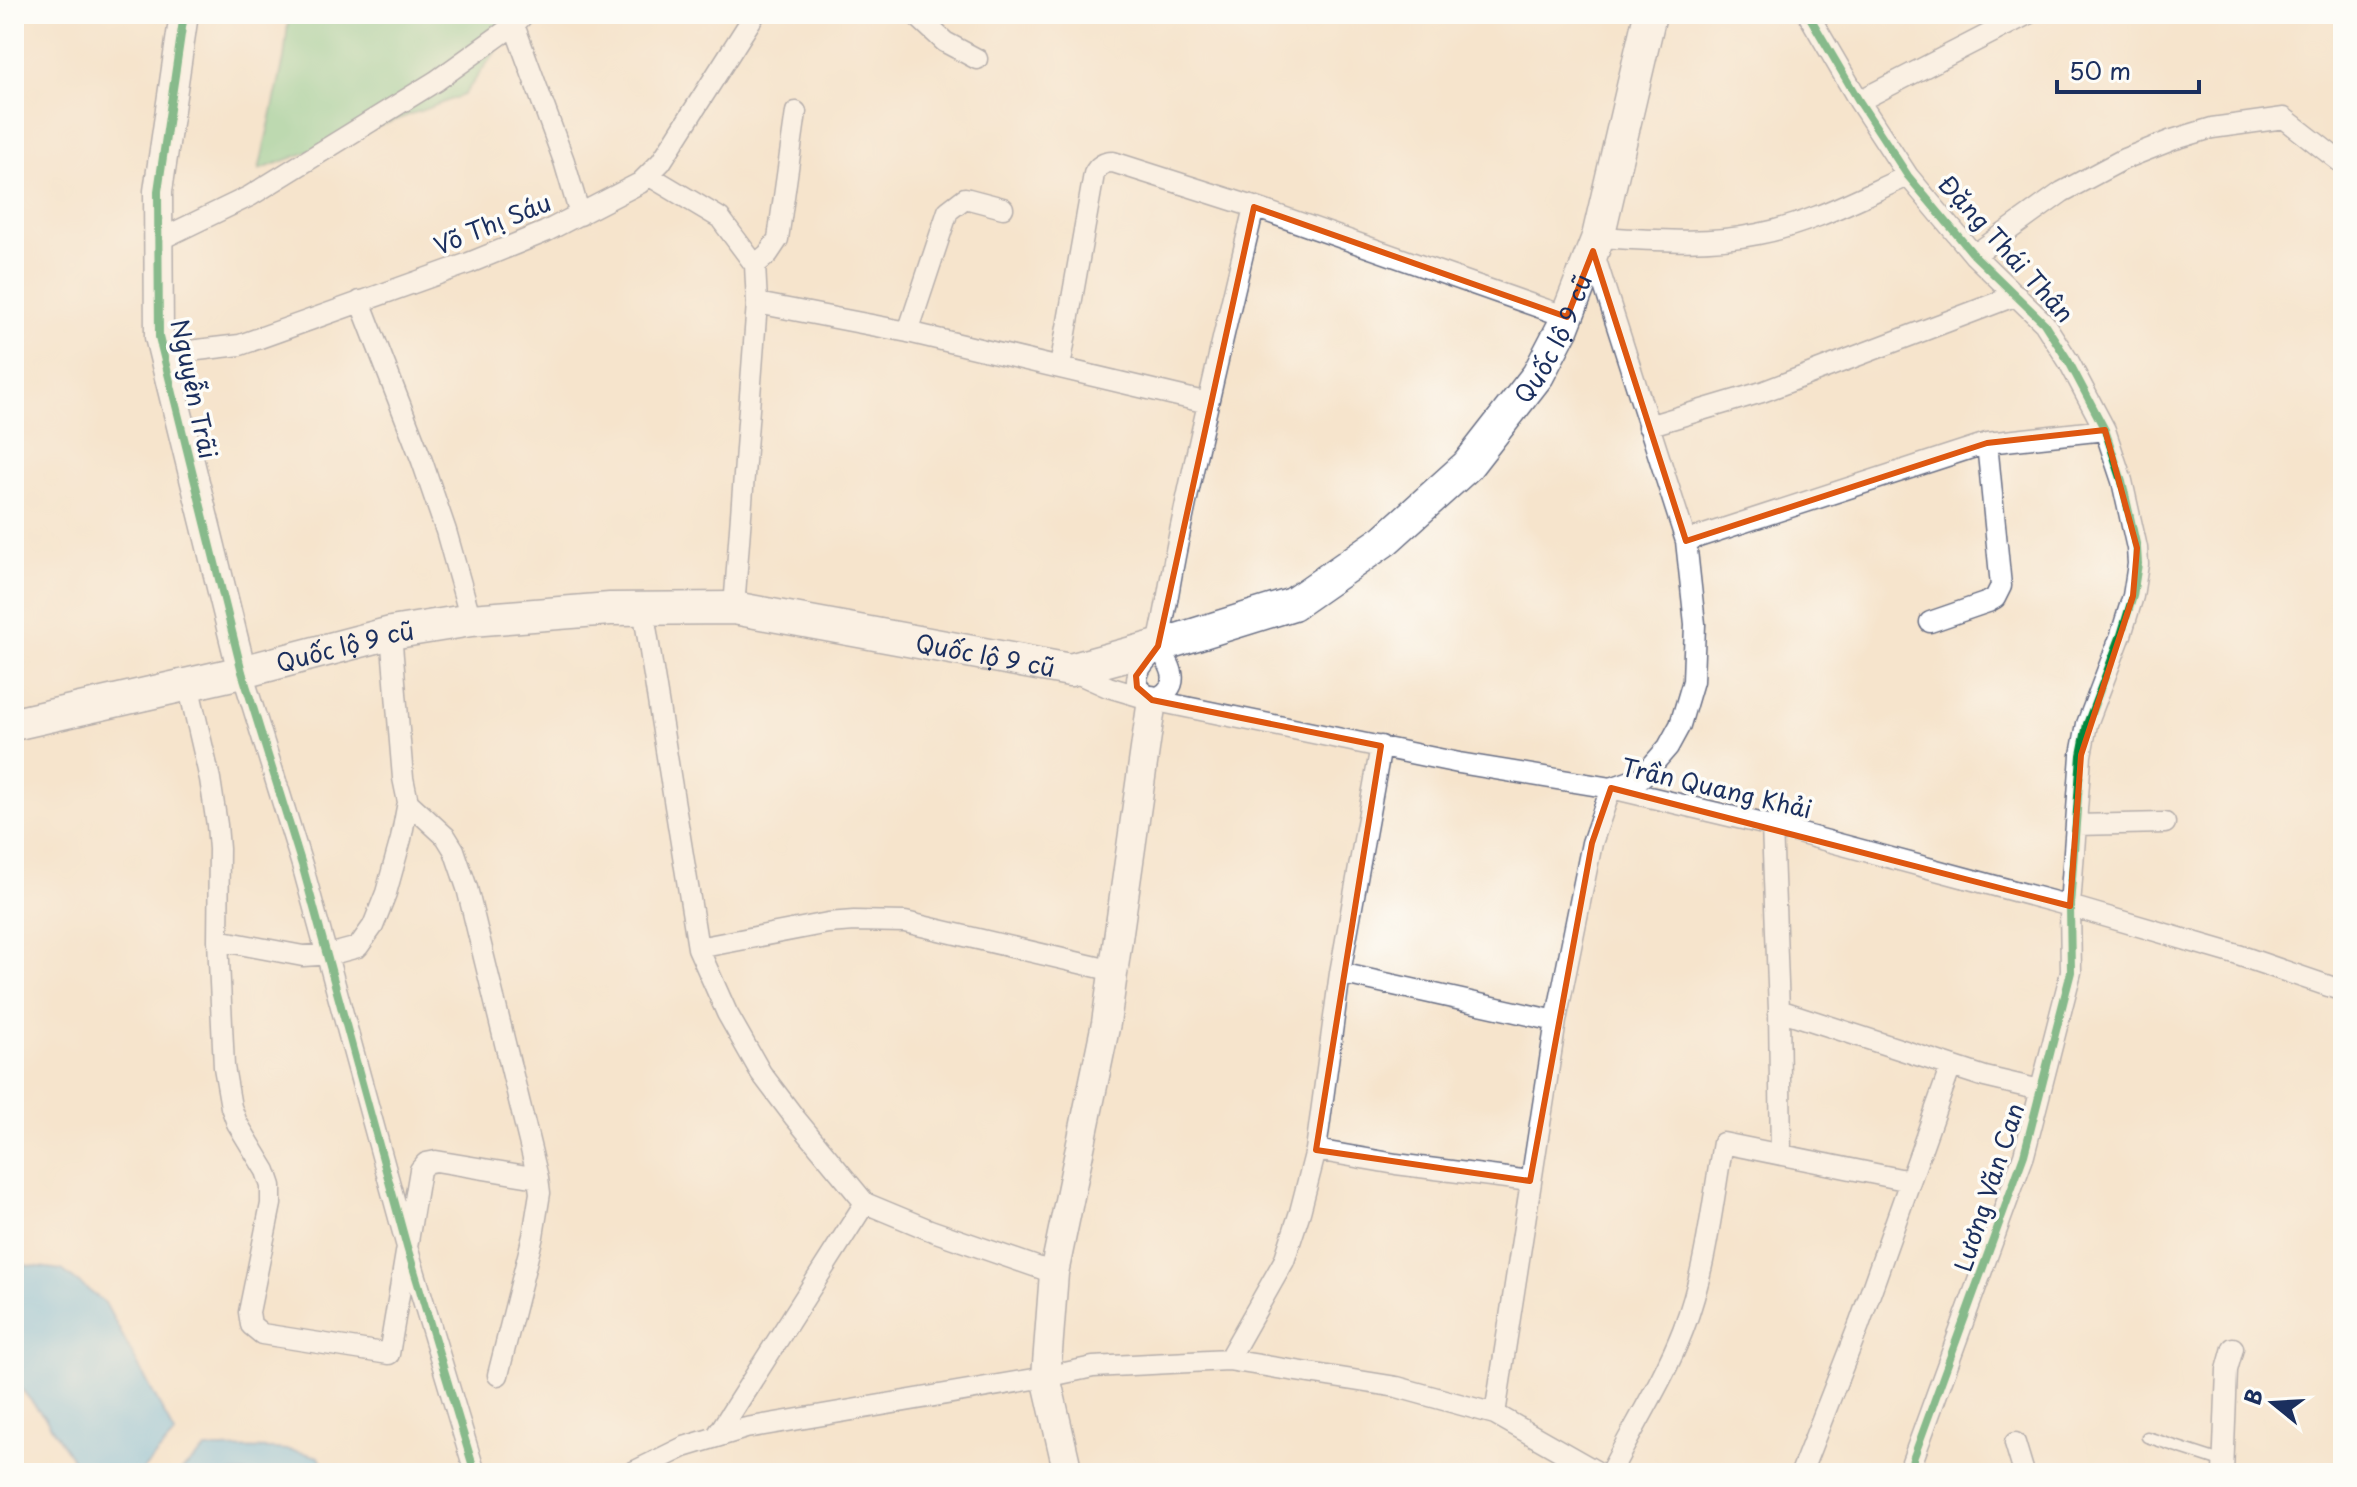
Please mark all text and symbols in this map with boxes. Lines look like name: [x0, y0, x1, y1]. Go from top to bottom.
scale bar: [2057, 44, 2199, 94]
text: 50 m: [2069, 52, 2131, 88]
street label: Đặng Thái Thân: [1931, 166, 2083, 330]
street label: Võ Thị Sáu: [428, 183, 556, 263]
street label: Quốc lộ 9 cũ: [1505, 268, 1600, 411]
street label: Nguyễn Trãi: [163, 316, 227, 462]
street label: Quốc lộ 9 cũ: [272, 612, 416, 680]
street label: Quốc lộ 9 cũ: [913, 624, 1058, 685]
street label: Trần Quang Khải: [1618, 748, 1816, 826]
street label: Lương Văn Can: [1944, 1098, 2032, 1276]
north arrow: [2233, 1363, 2313, 1443]
text: B: [2235, 1384, 2271, 1409]

